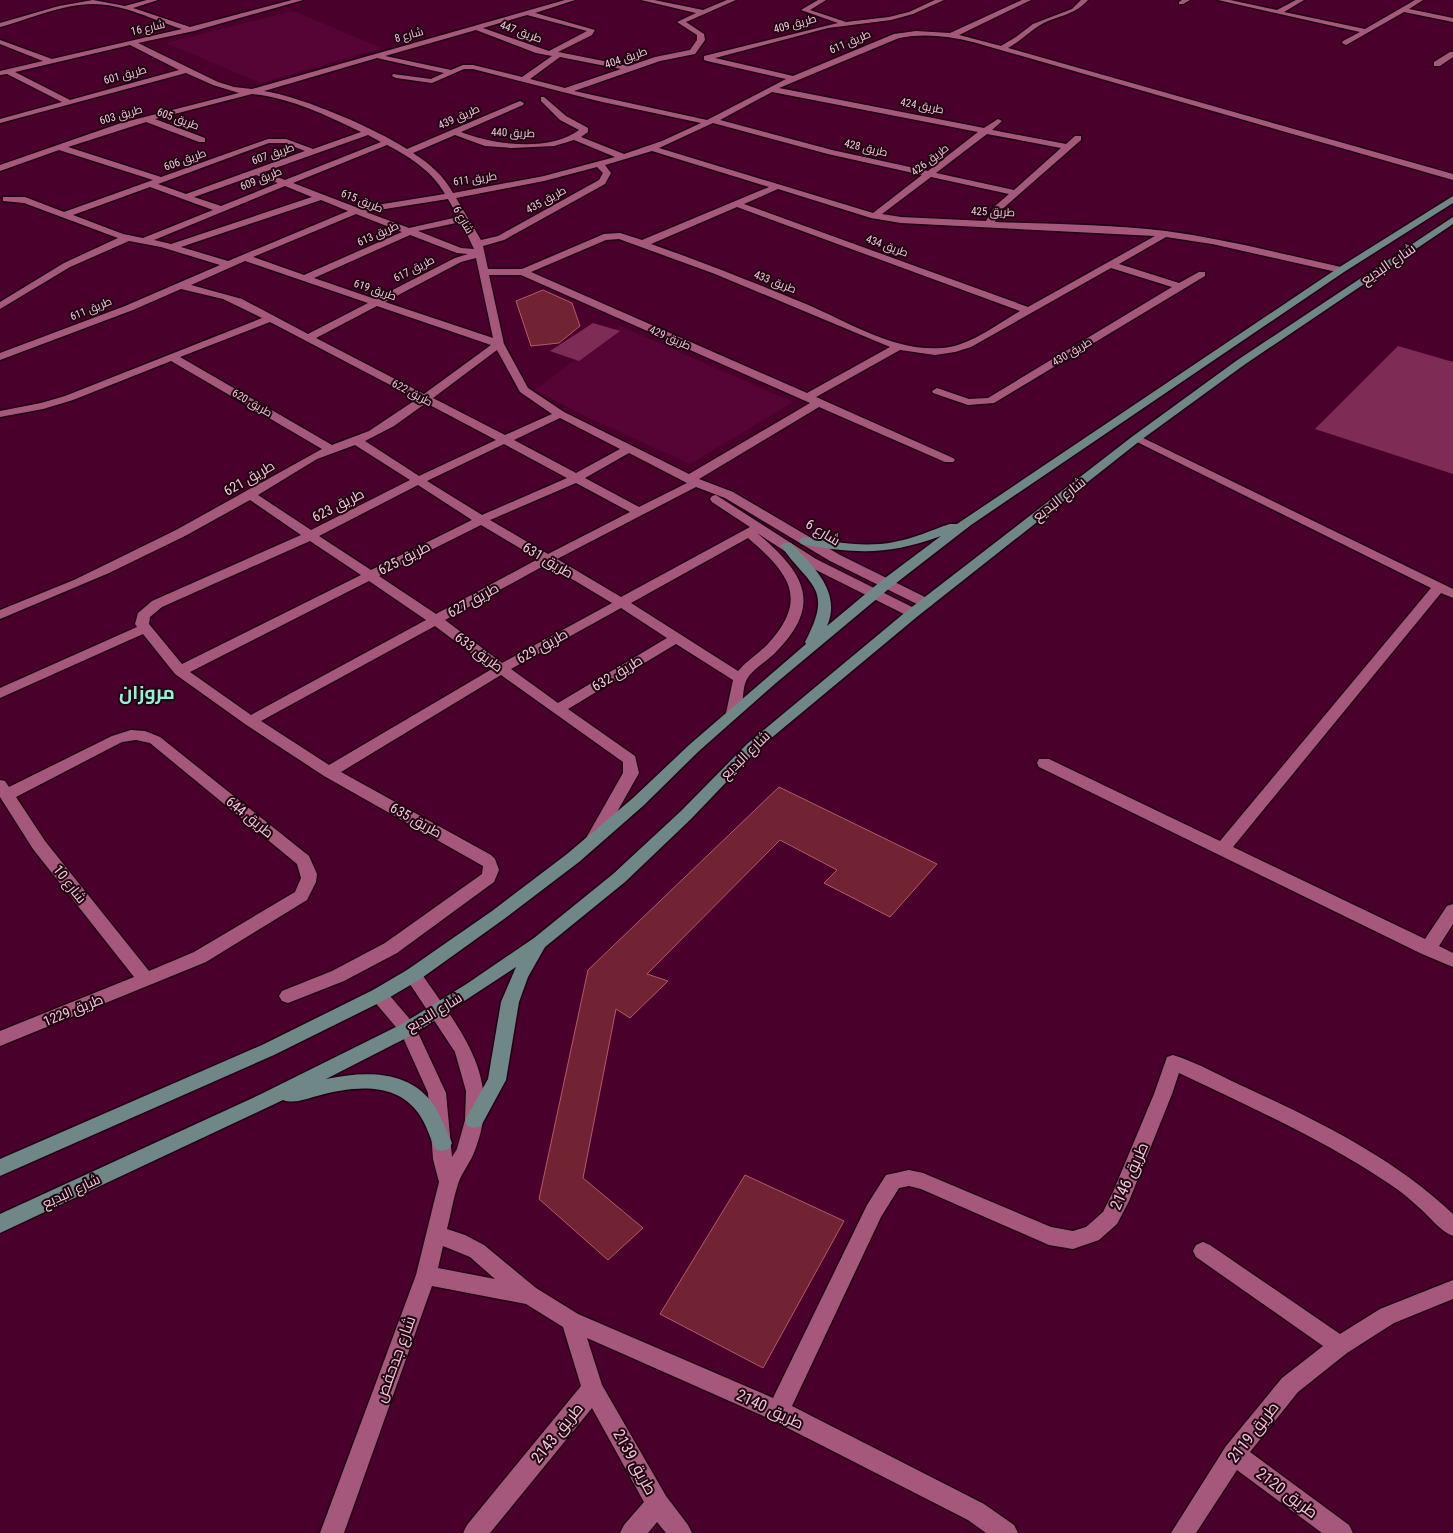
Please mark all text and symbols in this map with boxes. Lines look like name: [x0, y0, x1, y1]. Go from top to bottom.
street label: طريق 409: [772, 12, 818, 36]
street label: شارع 16: [130, 18, 167, 39]
street label: طريق 447: [498, 18, 544, 46]
street label: شارع 8: [393, 25, 425, 46]
street label: طريق 611: [827, 27, 873, 57]
street label: طريق 404: [603, 45, 649, 71]
street label: طريق 601: [102, 63, 148, 87]
street label: طريق 424: [899, 95, 945, 117]
street label: طريق 439: [436, 102, 482, 132]
street label: طريق 603: [98, 103, 144, 127]
street label: طريق 605: [155, 105, 201, 133]
street label: طريق 440: [491, 126, 535, 140]
street label: طريق 428: [843, 137, 889, 159]
street label: طريق 607: [250, 141, 296, 167]
street label: طريق 426: [909, 141, 951, 179]
street label: طريق 606: [162, 146, 208, 174]
street label: طريق 609: [238, 165, 284, 193]
street label: طريق 611: [452, 170, 498, 188]
street label: طريق 435: [524, 184, 568, 216]
street label: طريق 615: [339, 187, 385, 215]
street label: شارع 6: [449, 204, 476, 236]
street label: طريق 425: [971, 205, 1015, 219]
street label: طريق 613: [355, 219, 401, 249]
street label: طريق 434: [864, 232, 910, 260]
street label: شارع البديع: [1358, 240, 1419, 289]
street label: طريق 617: [391, 253, 437, 285]
street label: طريق 433: [752, 268, 798, 296]
street label: طريق 619: [352, 277, 398, 303]
street label: طريق 611: [68, 295, 114, 323]
street label: طريق 429: [647, 323, 693, 353]
street label: طريق 430: [1050, 335, 1094, 369]
street label: طريق 622: [390, 377, 434, 409]
street label: طريق 620: [230, 386, 274, 420]
street label: طريق 621: [221, 457, 278, 500]
street label: شارع البديع: [1030, 474, 1089, 525]
street label: طريق 623: [309, 485, 367, 526]
street label: شارع 6: [802, 516, 843, 549]
street label: طريق 625: [375, 538, 433, 579]
street label: طريق 631: [519, 539, 576, 582]
street label: طريق 627: [445, 579, 502, 621]
street label: طريق 629: [514, 625, 571, 667]
street label: طريق 633: [451, 629, 506, 676]
street label: طريق 632: [589, 652, 646, 695]
district label: مروزان: [119, 681, 175, 705]
street label: شارع البديع: [717, 728, 774, 783]
street label: طريق 644: [223, 793, 277, 842]
street label: طريق 635: [387, 799, 444, 841]
street label: شارع 10: [49, 862, 90, 907]
street label: شارع البديع: [403, 989, 465, 1036]
street label: طريق 1229: [41, 991, 106, 1030]
street label: طريق 2146: [1106, 1139, 1153, 1213]
street label: شارع البديع: [39, 1171, 103, 1212]
street label: شارع جدحفص: [371, 1313, 421, 1406]
street label: طريق 2140: [733, 1385, 807, 1434]
street label: طريق 2119: [1223, 1398, 1283, 1467]
street label: طريق 2143: [527, 1399, 588, 1468]
street label: طريق 2139: [608, 1426, 661, 1499]
street label: طريق 2120: [1252, 1464, 1321, 1523]

